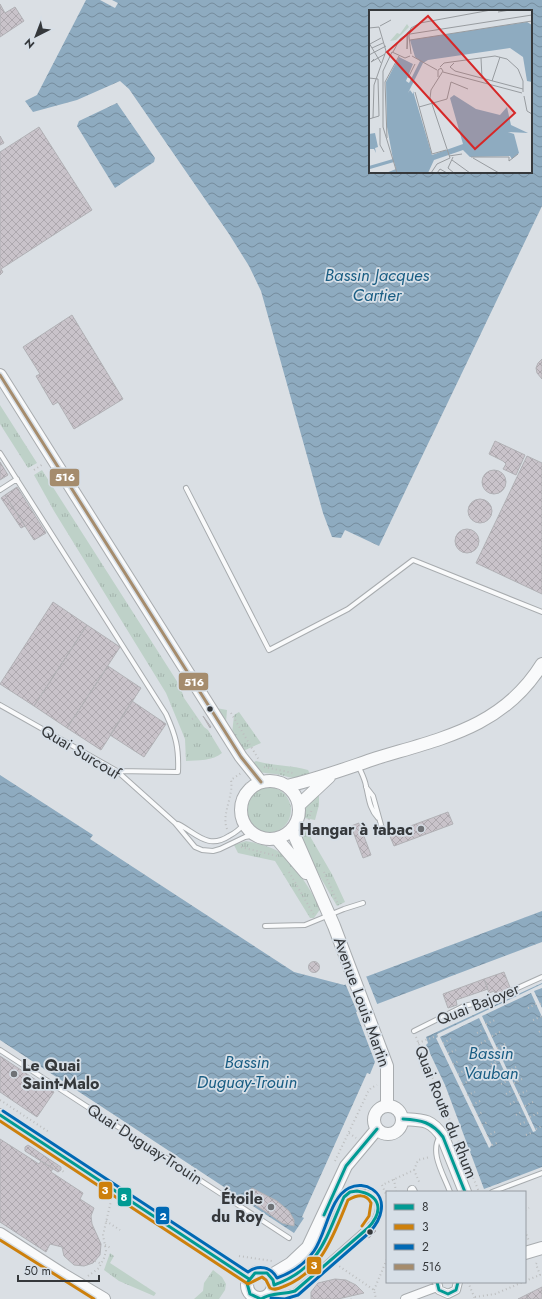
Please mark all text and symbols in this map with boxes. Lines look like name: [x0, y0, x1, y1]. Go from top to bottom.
inset map: [369, 10, 532, 173]
north arrow: [16, 16, 56, 56]
text: N: [21, 35, 38, 52]
water label: Bassin Jacques Cartier: [325, 263, 430, 307]
line badge: 516: [49, 468, 80, 487]
text: 516: [55, 469, 75, 485]
line badge: 516: [178, 672, 209, 691]
text: 516: [184, 674, 204, 690]
unlabelled marker: [205, 704, 215, 714]
street label: Quai Surcouf: [37, 719, 126, 785]
place label: Hangar à tabac: [299, 818, 413, 841]
marker: Hangar à tabac: [416, 824, 426, 834]
street label: Avenue Louis Martin: [328, 934, 396, 1070]
street label: Quai Bajoyer: [433, 977, 523, 1031]
water label: Bassin Vauban: [464, 1041, 518, 1085]
street label: Quai Route du Rhum: [409, 1042, 483, 1182]
water label: Bassin Duguay-Trouin: [197, 1050, 297, 1094]
place label: Le Quai Saint-Malo: [22, 1054, 100, 1095]
marker: Le Quai Saint-Malo: [9, 1069, 19, 1079]
street label: Quai Duguay-Trouin: [83, 1098, 207, 1190]
line badge: 3: [98, 1181, 113, 1200]
text: 3: [102, 1182, 109, 1198]
line badge: 8: [117, 1187, 132, 1207]
place label: Étoile du Roy: [211, 1187, 264, 1228]
text: 8: [121, 1189, 128, 1205]
legend: [386, 1191, 526, 1283]
text: 8: [422, 1198, 429, 1216]
marker: Étoile du Roy: [266, 1202, 276, 1212]
line badge: 2: [155, 1206, 170, 1225]
text: 2: [159, 1208, 167, 1224]
text: 3: [422, 1218, 429, 1236]
unlabelled marker: [365, 1227, 375, 1237]
text: 2: [422, 1238, 429, 1256]
line badge: 3: [306, 1256, 322, 1275]
scale bar: [18, 1257, 99, 1283]
text: 3: [311, 1257, 318, 1273]
text: 516: [422, 1258, 441, 1276]
text: 50 m: [24, 1262, 51, 1280]

